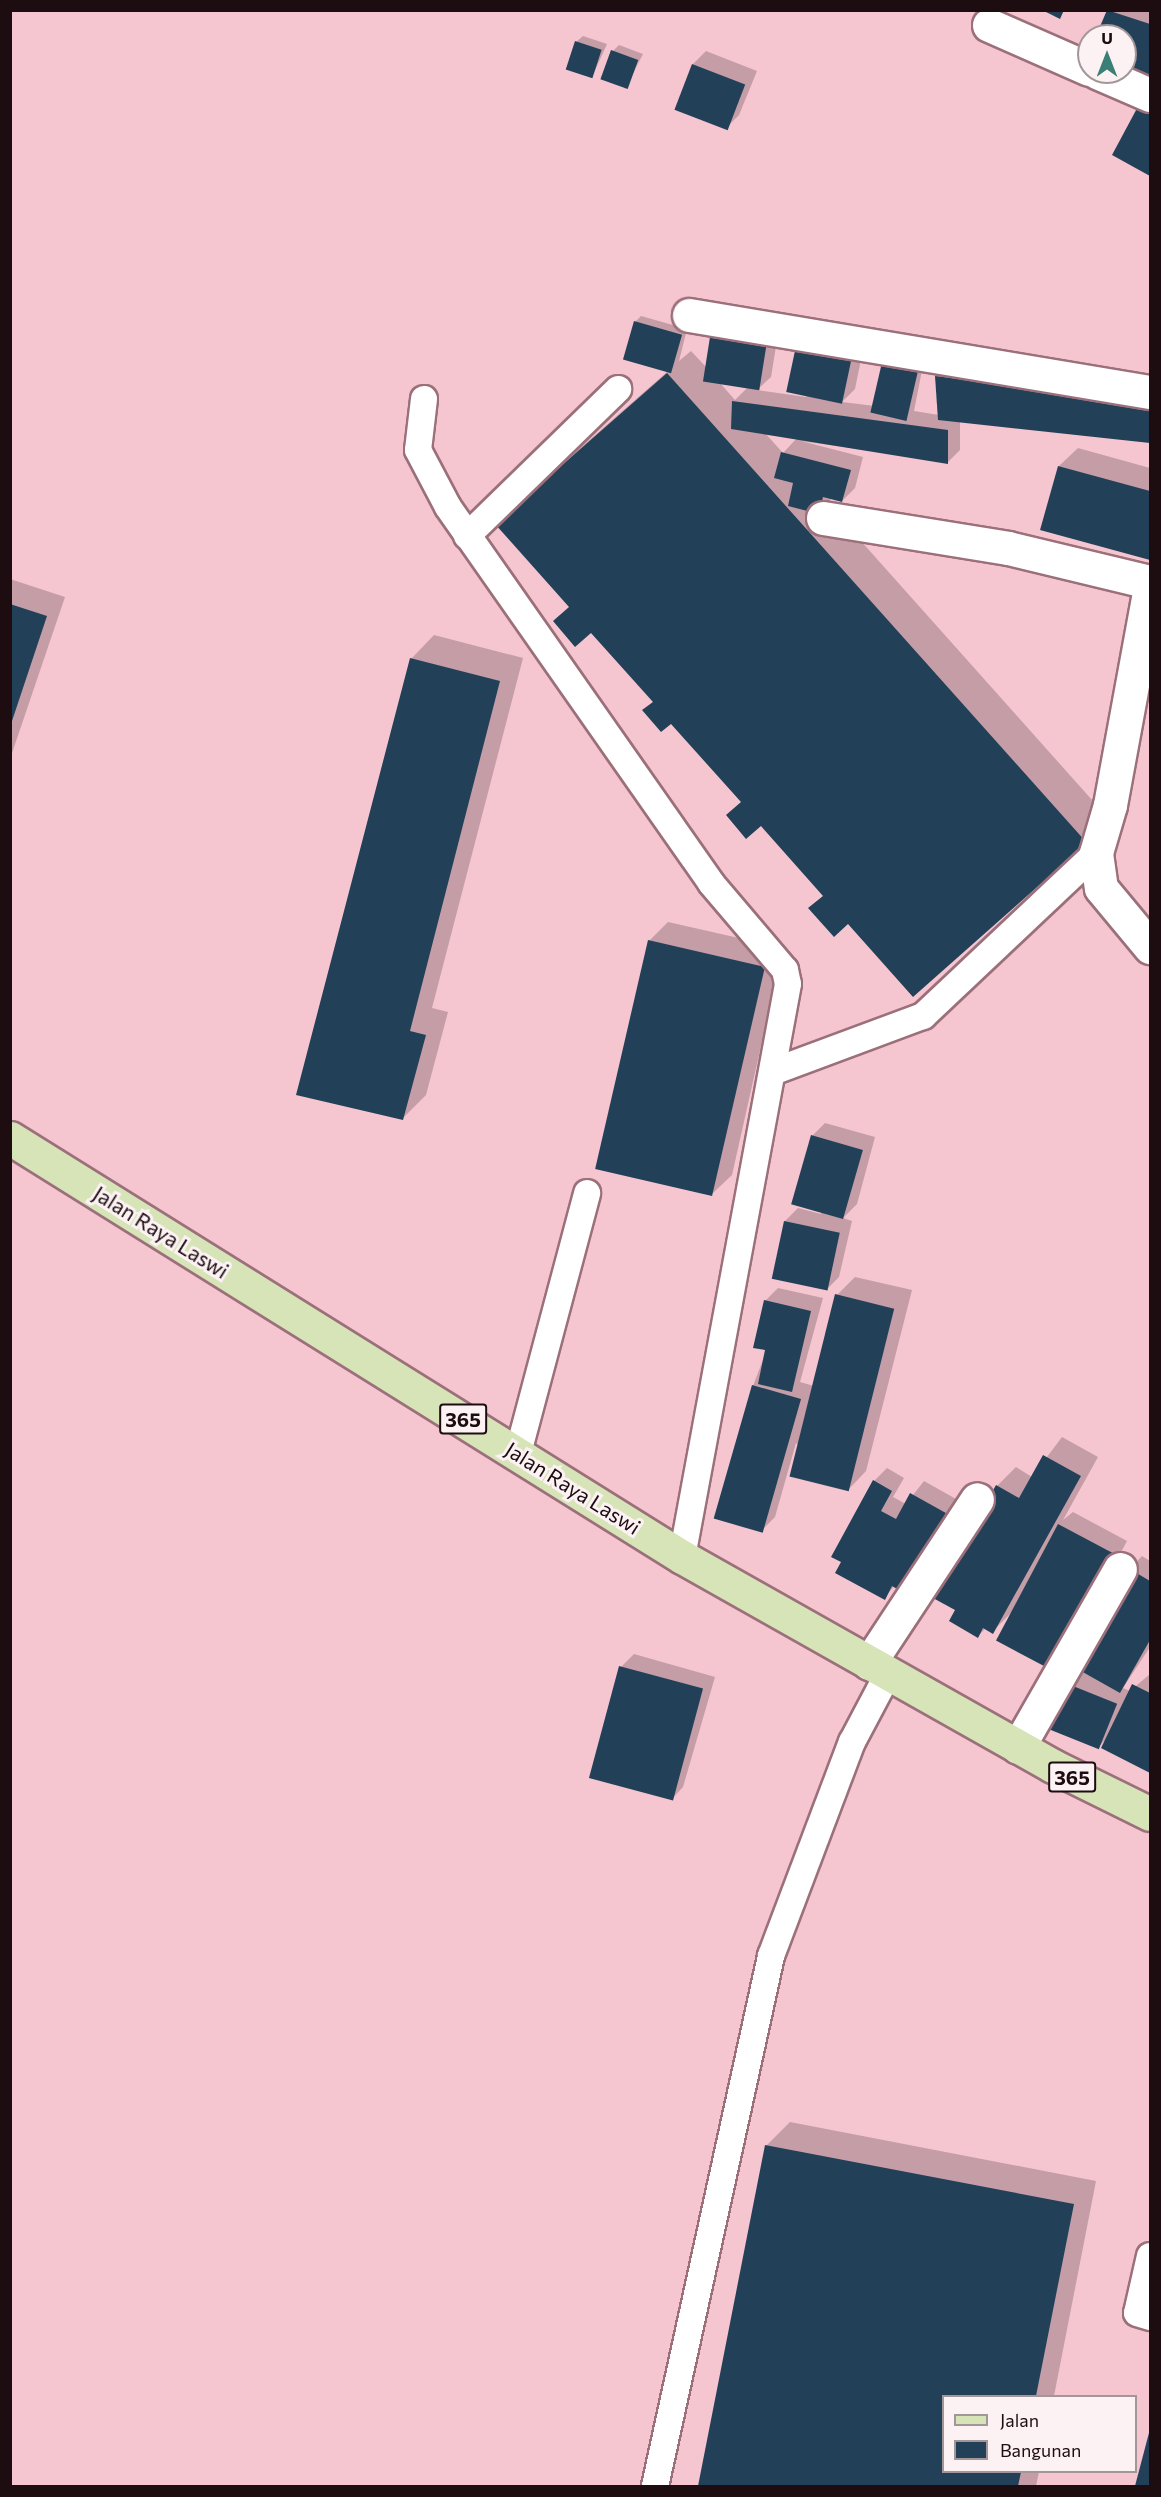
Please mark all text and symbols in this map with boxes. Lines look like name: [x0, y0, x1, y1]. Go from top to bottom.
north arrow: [1077, 24, 1137, 84]
text: U: [1101, 28, 1113, 47]
street label: Jalan Raya Laswi: [89, 1180, 233, 1284]
road number: 365: [439, 1402, 487, 1436]
street label: Jalan Raya Laswi: [501, 1436, 645, 1540]
road number: 365: [1048, 1760, 1096, 1794]
legend: [942, 2395, 1137, 2473]
text: Jalan: [1000, 2409, 1039, 2431]
text: Bangunan: [1000, 2439, 1081, 2461]

